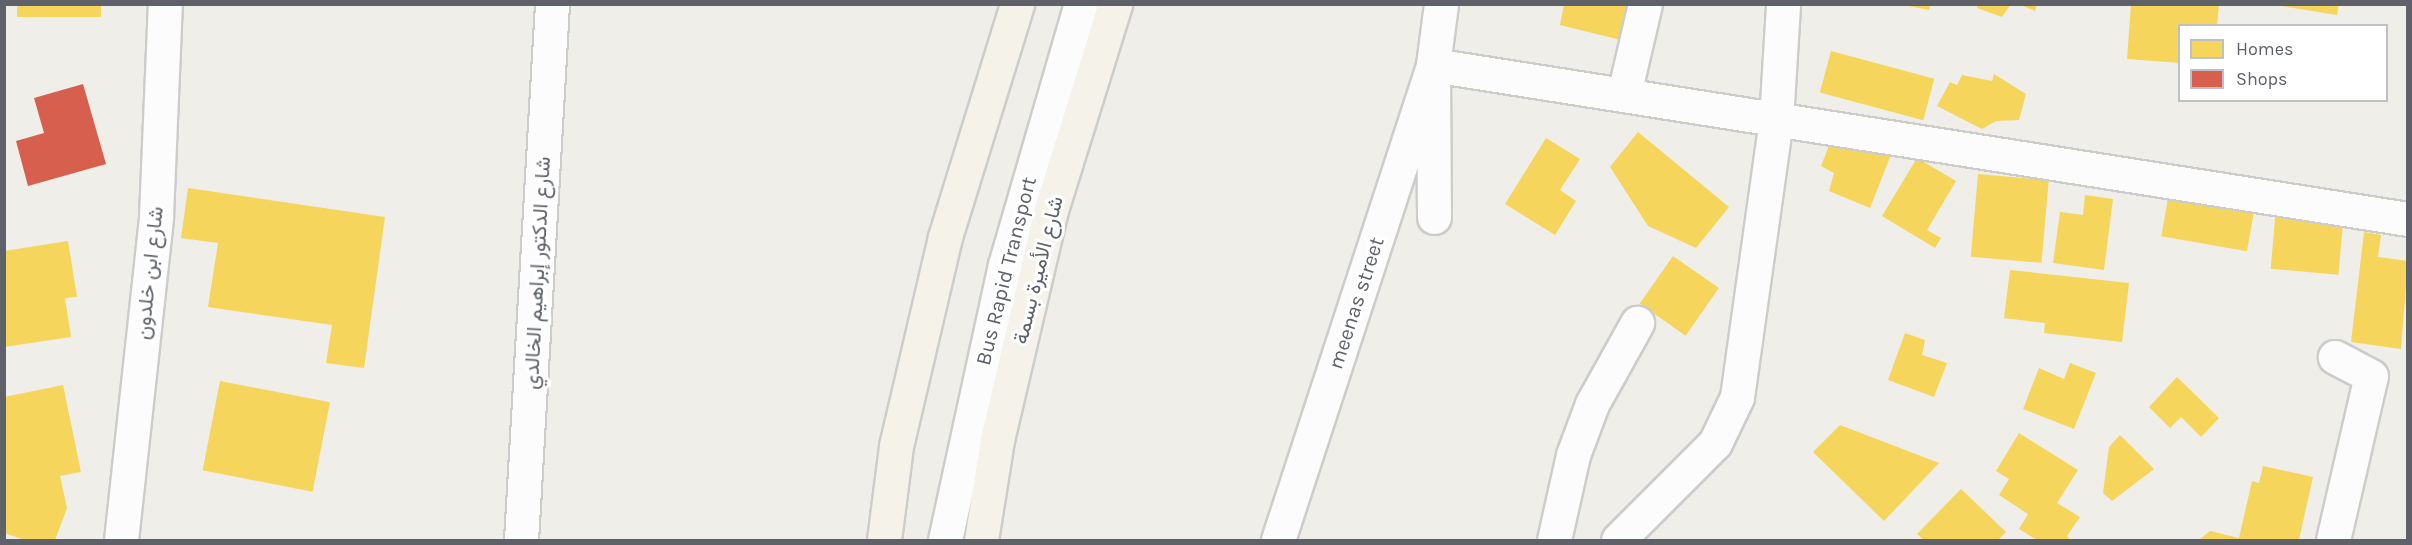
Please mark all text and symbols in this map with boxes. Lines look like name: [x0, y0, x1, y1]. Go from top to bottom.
legend: [2178, 24, 2388, 102]
text: Homes: [2236, 38, 2293, 60]
text: Shops: [2236, 68, 2288, 90]
street label: شارع الدكتور إبراهيم الخالدي: [518, 156, 556, 390]
street label: Bus Rapid Transport: [970, 174, 1042, 368]
street label: شارع الأميرة بسمة: [1007, 193, 1069, 347]
street label: شارع ابن خلدون: [129, 205, 169, 341]
street label: meenas street: [1323, 234, 1389, 372]

